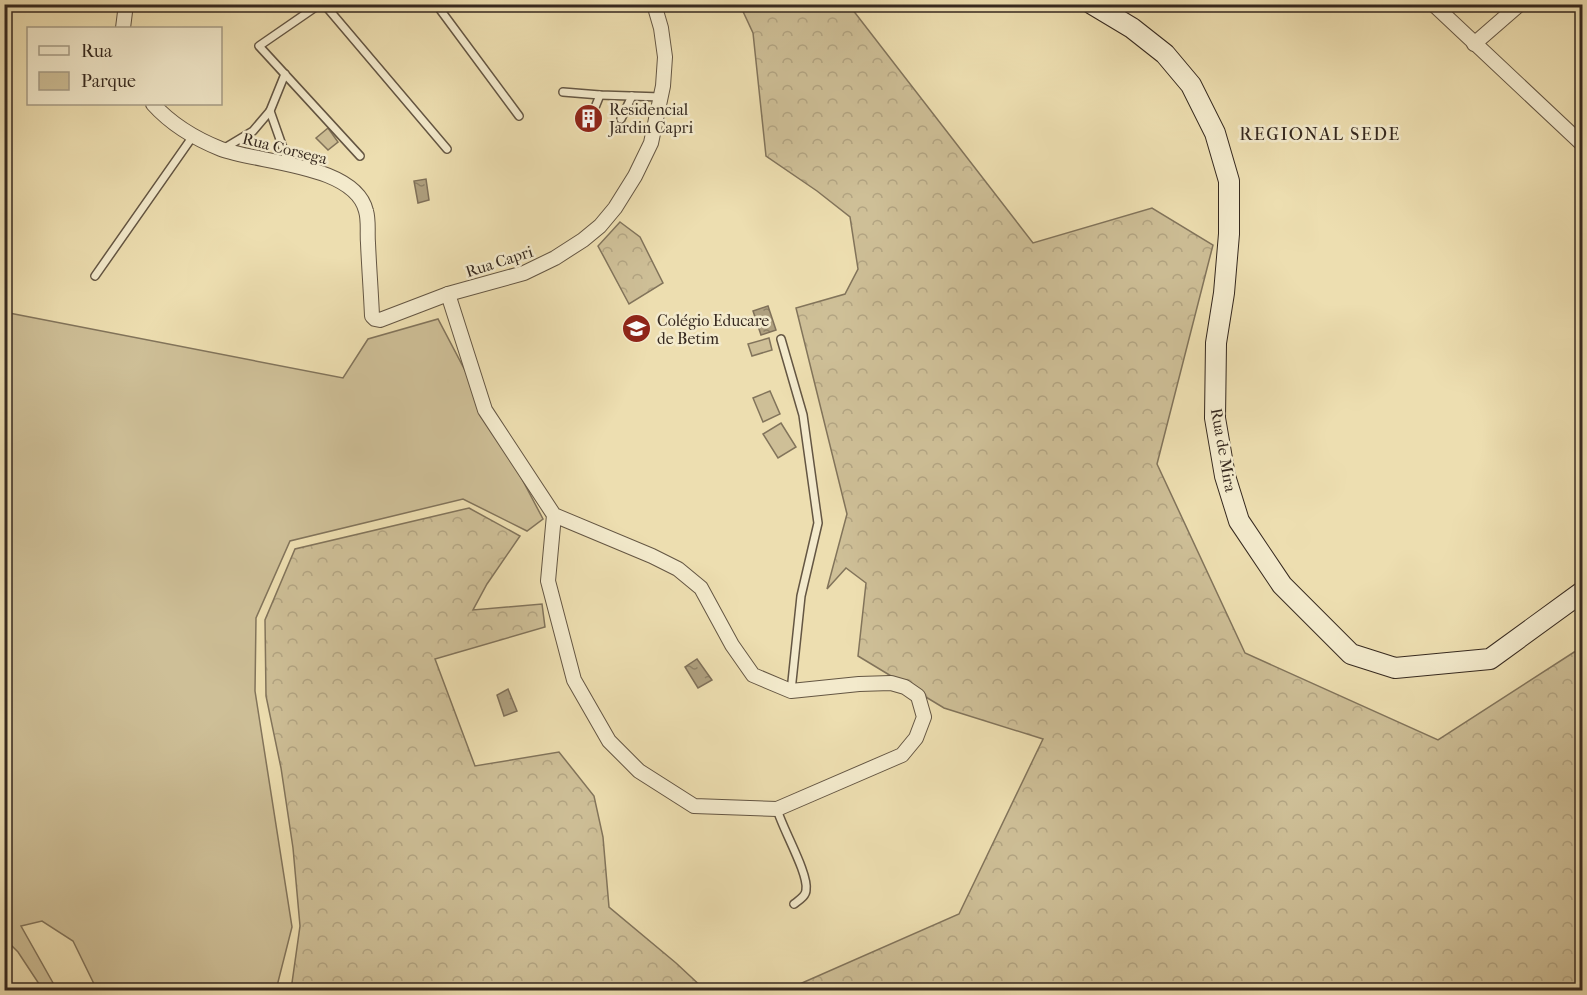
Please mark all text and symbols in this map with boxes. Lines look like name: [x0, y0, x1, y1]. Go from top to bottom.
legend: [27, 27, 222, 105]
text: Rua: [81, 41, 113, 62]
text: Parque: [81, 71, 136, 92]
place label: Residencial Jardin Capri: [607, 100, 693, 137]
building icon: Residencial Jardin Capri: [572, 102, 604, 134]
district label: REGIONAL SEDE: [1239, 124, 1401, 145]
street label: Rua Corsega: [241, 129, 330, 168]
street label: Rua Capri: [463, 242, 535, 281]
place label: Colégio Educare de Betim: [657, 311, 769, 348]
school or university icon: Colégio Educare de Betim: [620, 313, 652, 345]
street label: Rua de Mira: [1207, 407, 1240, 494]

